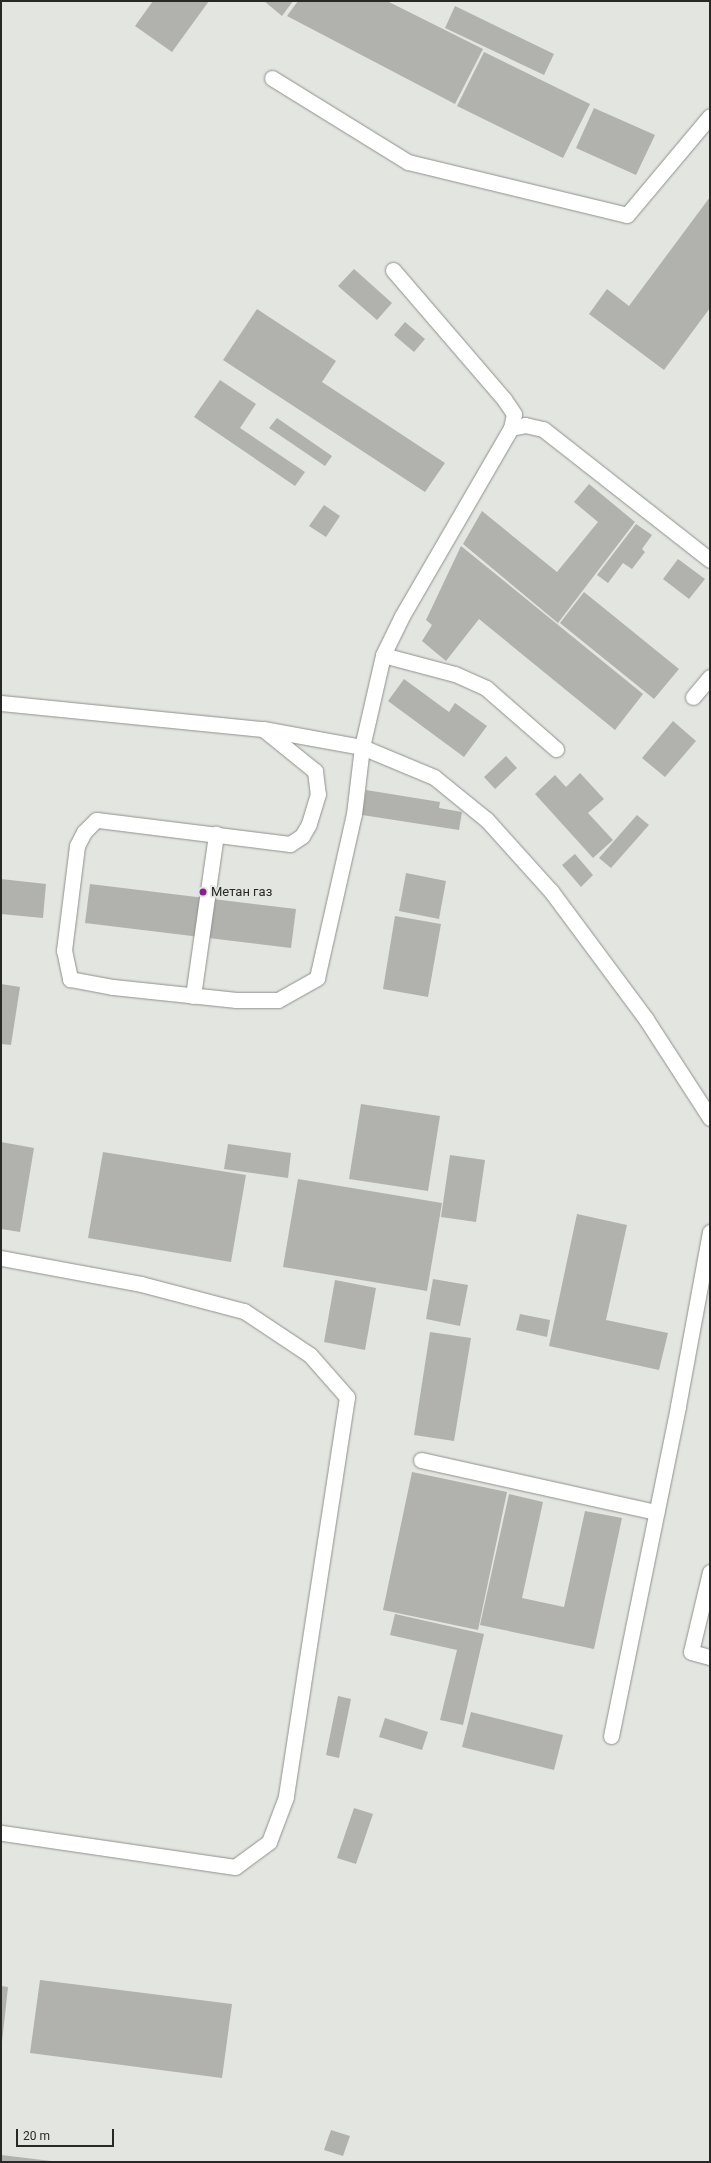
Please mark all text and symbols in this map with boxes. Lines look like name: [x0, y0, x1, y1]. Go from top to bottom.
place label: Метан газ: [211, 884, 272, 900]
marker: Метан газ: [198, 887, 208, 897]
scale bar: [18, 2121, 116, 2147]
text: 20 m: [23, 2129, 50, 2143]

